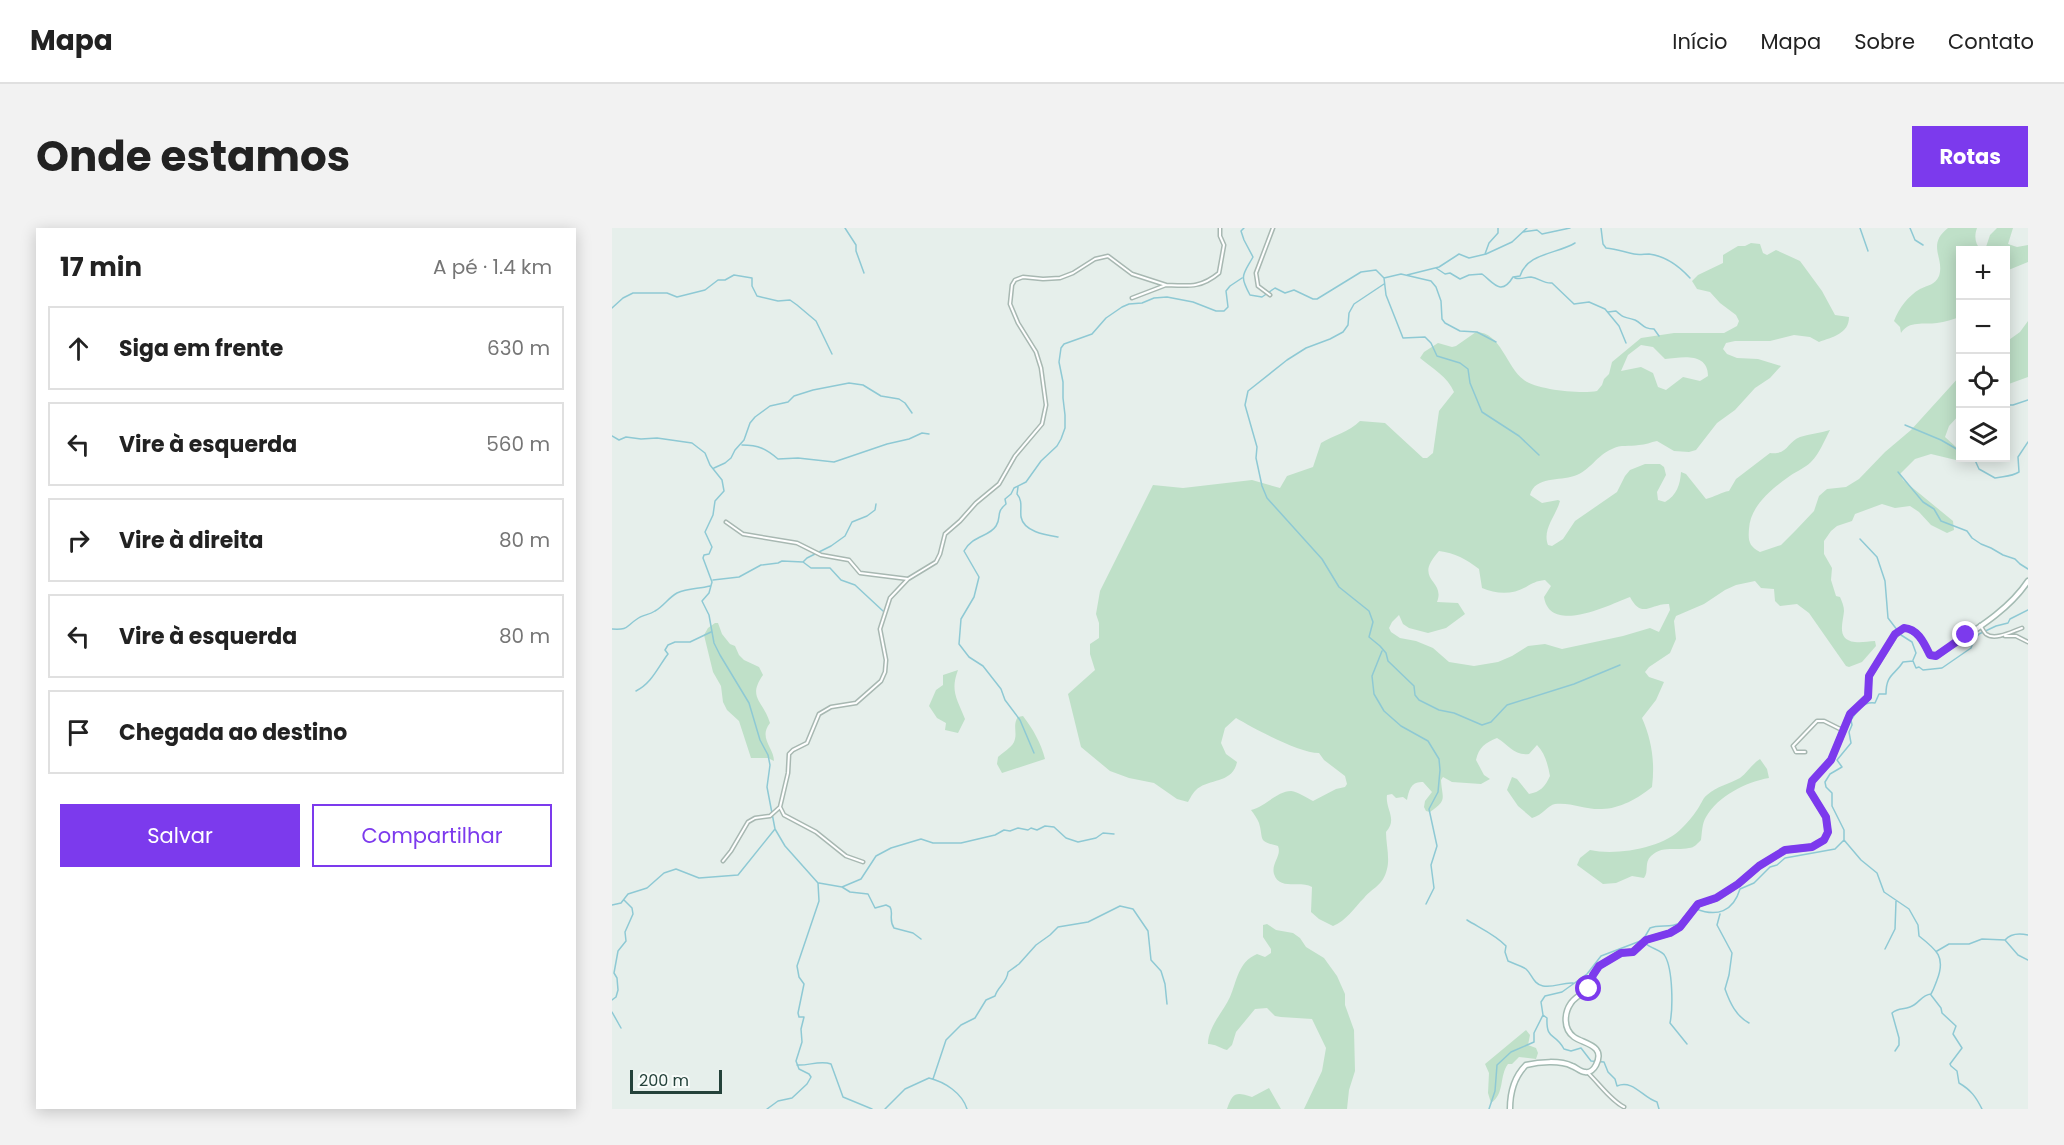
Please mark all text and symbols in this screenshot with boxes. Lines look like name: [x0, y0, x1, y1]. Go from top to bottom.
text: Mapa: [30, 21, 113, 60]
text: Início: [1672, 27, 1727, 56]
text: Mapa: [1760, 27, 1821, 56]
text: Sobre: [1854, 27, 1915, 56]
text: Contato: [1948, 27, 2034, 56]
button: Rotas: [1912, 126, 2028, 187]
text: Onde estamos: [36, 127, 350, 186]
map controls: [1956, 246, 2010, 462]
button: +: [1956, 246, 2010, 300]
text: 17 min: [60, 249, 142, 285]
text: A pé · 1.4 km: [433, 253, 552, 281]
button: −: [1956, 300, 2010, 354]
icon: ahead: [62, 332, 95, 365]
text: Siga em frente: [119, 333, 283, 364]
text: 630 m: [487, 334, 550, 362]
button: locate: [1956, 354, 2010, 408]
button: layers: [1956, 408, 2010, 462]
icon: left: [62, 428, 95, 461]
text: Vire à esquerda: [119, 429, 297, 460]
text: 560 m: [486, 430, 550, 458]
icon: right: [62, 524, 95, 557]
text: Vire à direita: [119, 525, 264, 556]
text: 80 m: [499, 526, 550, 554]
icon: left: [62, 620, 95, 653]
text: Vire à esquerda: [119, 621, 297, 652]
route end: [1952, 621, 1978, 647]
text: 80 m: [499, 622, 550, 650]
icon: arrive: [62, 716, 95, 749]
text: Chegada ao destino: [119, 717, 347, 748]
button: Salvar: [60, 804, 300, 867]
button: Compartilhar: [312, 804, 552, 867]
route start: [1575, 975, 1601, 1001]
scale bar: [630, 1067, 722, 1094]
text: 200 m: [639, 1069, 689, 1092]

